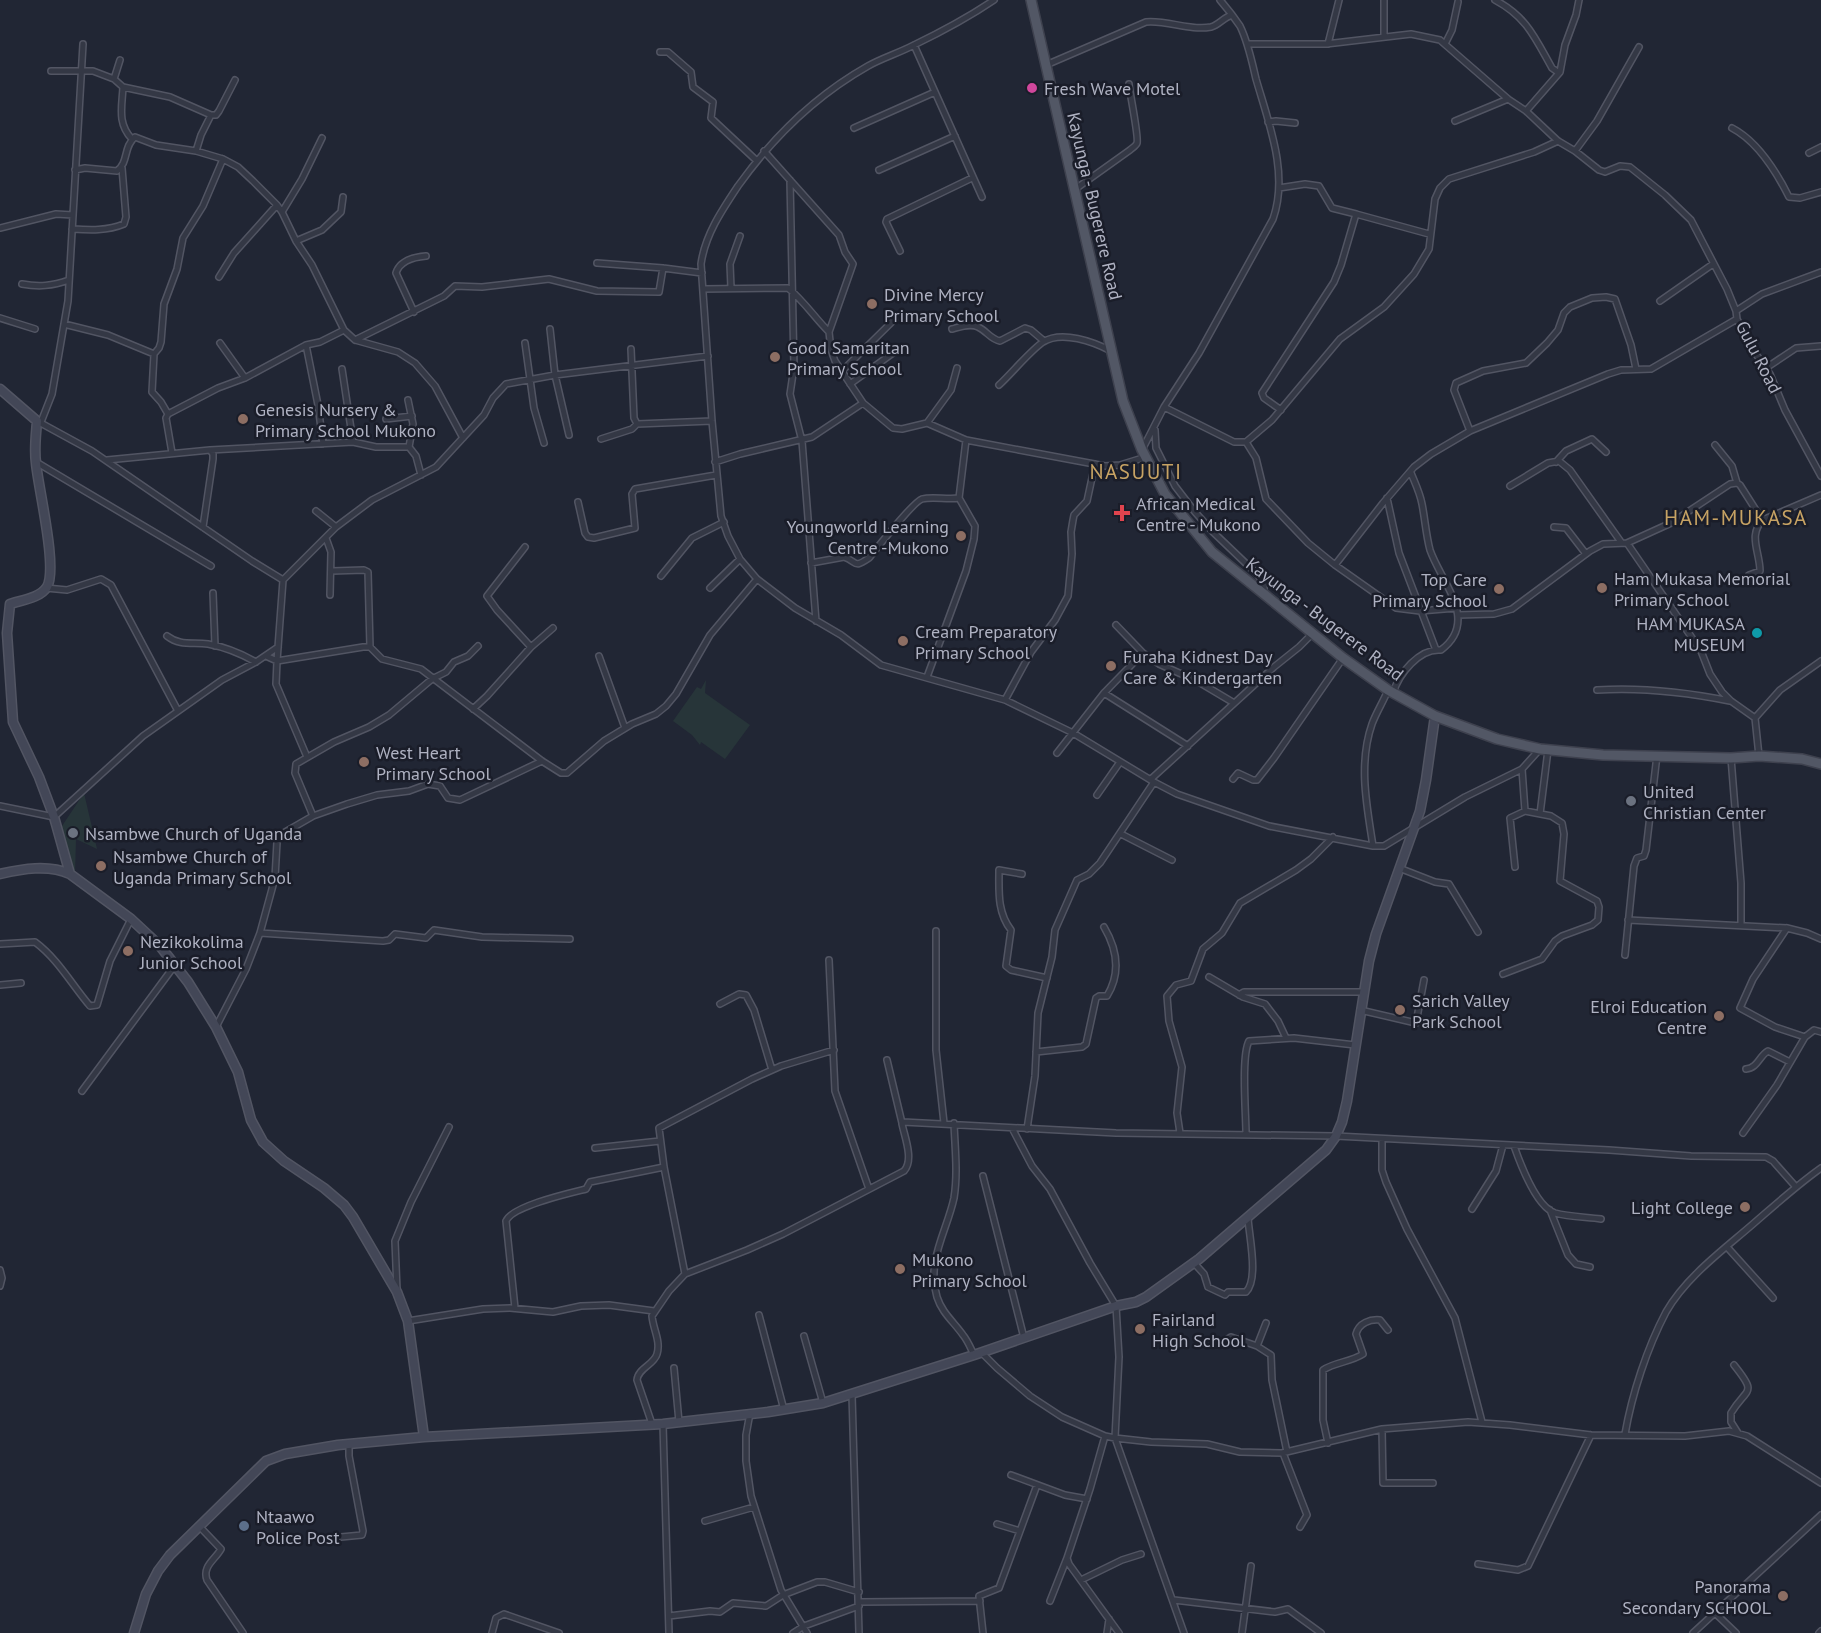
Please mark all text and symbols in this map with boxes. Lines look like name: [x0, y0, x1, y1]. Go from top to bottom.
place label: Fresh Wave Motel: [1044, 77, 1181, 100]
marker: Fresh Wave Motel: [1025, 81, 1039, 95]
street label: Kayunga - Bugerere Road: [1062, 110, 1128, 302]
place label: Divine Mercy Primary School: [884, 283, 999, 327]
marker: Divine Mercy Primary School: [865, 297, 879, 311]
street label: Gulu Road: [1731, 317, 1787, 397]
place label: Good Samaritan Primary School: [787, 336, 910, 380]
marker: Good Samaritan Primary School: [768, 350, 782, 364]
place label: Genesis Nursery & Primary School Mukono: [255, 398, 436, 442]
marker: Genesis Nursery & Primary School Mukono: [236, 412, 250, 426]
district label: NASUUTI: [1089, 458, 1183, 485]
place label: African Medical Centre - Mukono: [1136, 492, 1261, 536]
marker: African Medical Centre - Mukono: [1113, 504, 1131, 522]
district label: HAM-MUKASA: [1664, 504, 1808, 531]
place label: Youngworld Learning Centre -Mukono: [786, 515, 949, 559]
marker: Youngworld Learning Centre -Mukono: [954, 529, 968, 543]
street label: Kayunga - Bugerere Road: [1242, 552, 1408, 686]
place label: Ham Mukasa Memorial Primary School: [1614, 567, 1791, 611]
place label: Top Care Primary School: [1372, 568, 1488, 612]
marker: Ham Mukasa Memorial Primary School: [1595, 581, 1609, 595]
marker: Top Care Primary School: [1492, 582, 1506, 596]
place label: HAM MUKASA MUSEUM: [1636, 612, 1745, 656]
place label: Cream Preparatory Primary School: [915, 620, 1058, 664]
marker: HAM MUKASA MUSEUM: [1750, 626, 1764, 640]
marker: Cream Preparatory Primary School: [896, 634, 910, 648]
place label: Furaha Kidnest Day Care & Kindergarten: [1123, 645, 1282, 689]
marker: Furaha Kidnest Day Care & Kindergarten: [1104, 659, 1118, 673]
place label: West Heart Primary School: [376, 741, 491, 785]
marker: West Heart Primary School: [357, 755, 371, 769]
place label: United Christian Center: [1643, 780, 1766, 824]
marker: United Christian Center: [1624, 794, 1638, 808]
place label: Nsambwe Church of Uganda: [85, 822, 302, 845]
marker: Nsambwe Church of Uganda: [66, 826, 80, 840]
place label: Nsambwe Church of Uganda Primary School: [113, 845, 292, 889]
marker: Nsambwe Church of Uganda Primary School: [94, 859, 108, 873]
place label: Nezikokolima Junior School: [139, 930, 244, 974]
marker: Nezikokolima Junior School: [121, 944, 135, 958]
place label: Sarich Valley Park School: [1412, 989, 1510, 1033]
place label: Elroi Education Centre: [1590, 995, 1707, 1039]
marker: Sarich Valley Park School: [1393, 1003, 1407, 1017]
marker: Elroi Education Centre: [1712, 1009, 1726, 1023]
place label: Light College: [1631, 1196, 1733, 1219]
marker: Light College: [1738, 1200, 1752, 1214]
place label: Mukono Primary School: [912, 1248, 1027, 1292]
marker: Mukono Primary School: [893, 1262, 907, 1276]
place label: Fairland High School: [1152, 1308, 1246, 1352]
marker: Fairland High School: [1133, 1322, 1147, 1336]
place label: Ntaawo Police Post: [256, 1505, 340, 1549]
marker: Ntaawo Police Post: [237, 1519, 251, 1533]
place label: Panorama Secondary SCHOOL: [1622, 1575, 1771, 1619]
marker: Panorama Secondary SCHOOL: [1776, 1589, 1790, 1603]

